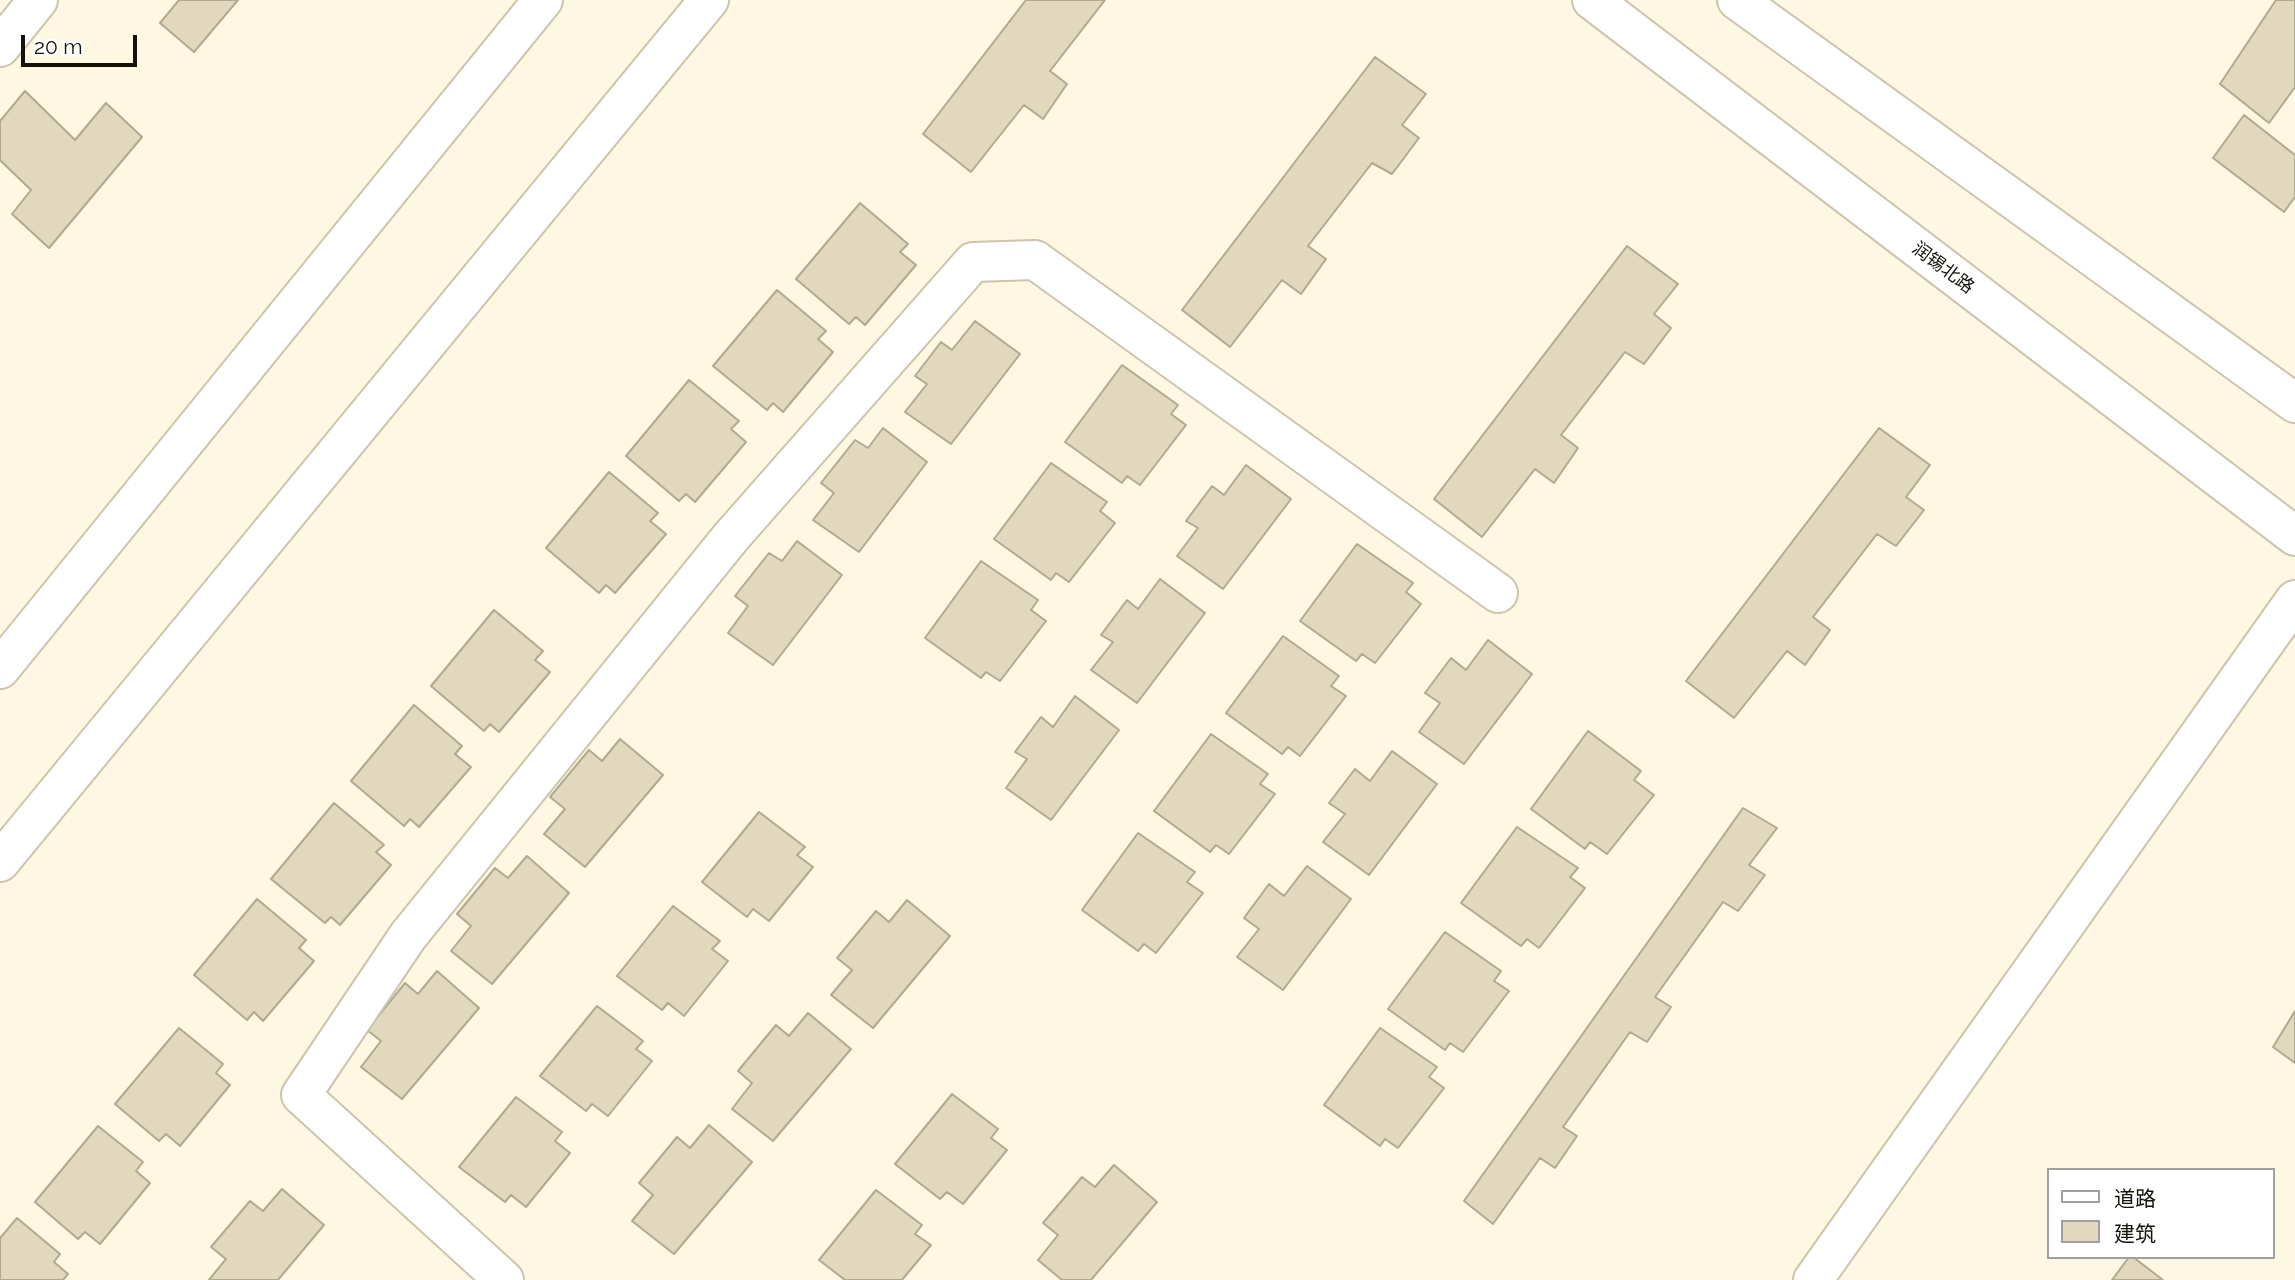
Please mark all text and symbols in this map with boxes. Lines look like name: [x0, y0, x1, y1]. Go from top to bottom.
scale bar: [24, 21, 140, 65]
text: 20 m: [34, 34, 82, 59]
street label: 润锡北路: [1908, 238, 1978, 298]
legend: [2046, 1168, 2274, 1259]
text: 道路: [2114, 1186, 2156, 1211]
text: 建筑: [2114, 1221, 2156, 1246]

